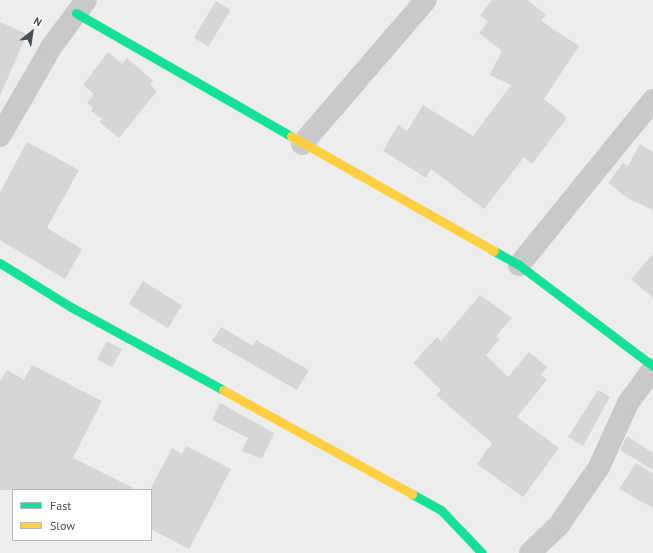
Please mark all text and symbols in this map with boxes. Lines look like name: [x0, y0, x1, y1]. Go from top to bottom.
north arrow: [12, 12, 52, 52]
text: N: [31, 14, 45, 29]
legend: [12, 489, 152, 541]
text: Fast: [50, 498, 71, 513]
text: Slow: [50, 518, 75, 533]

